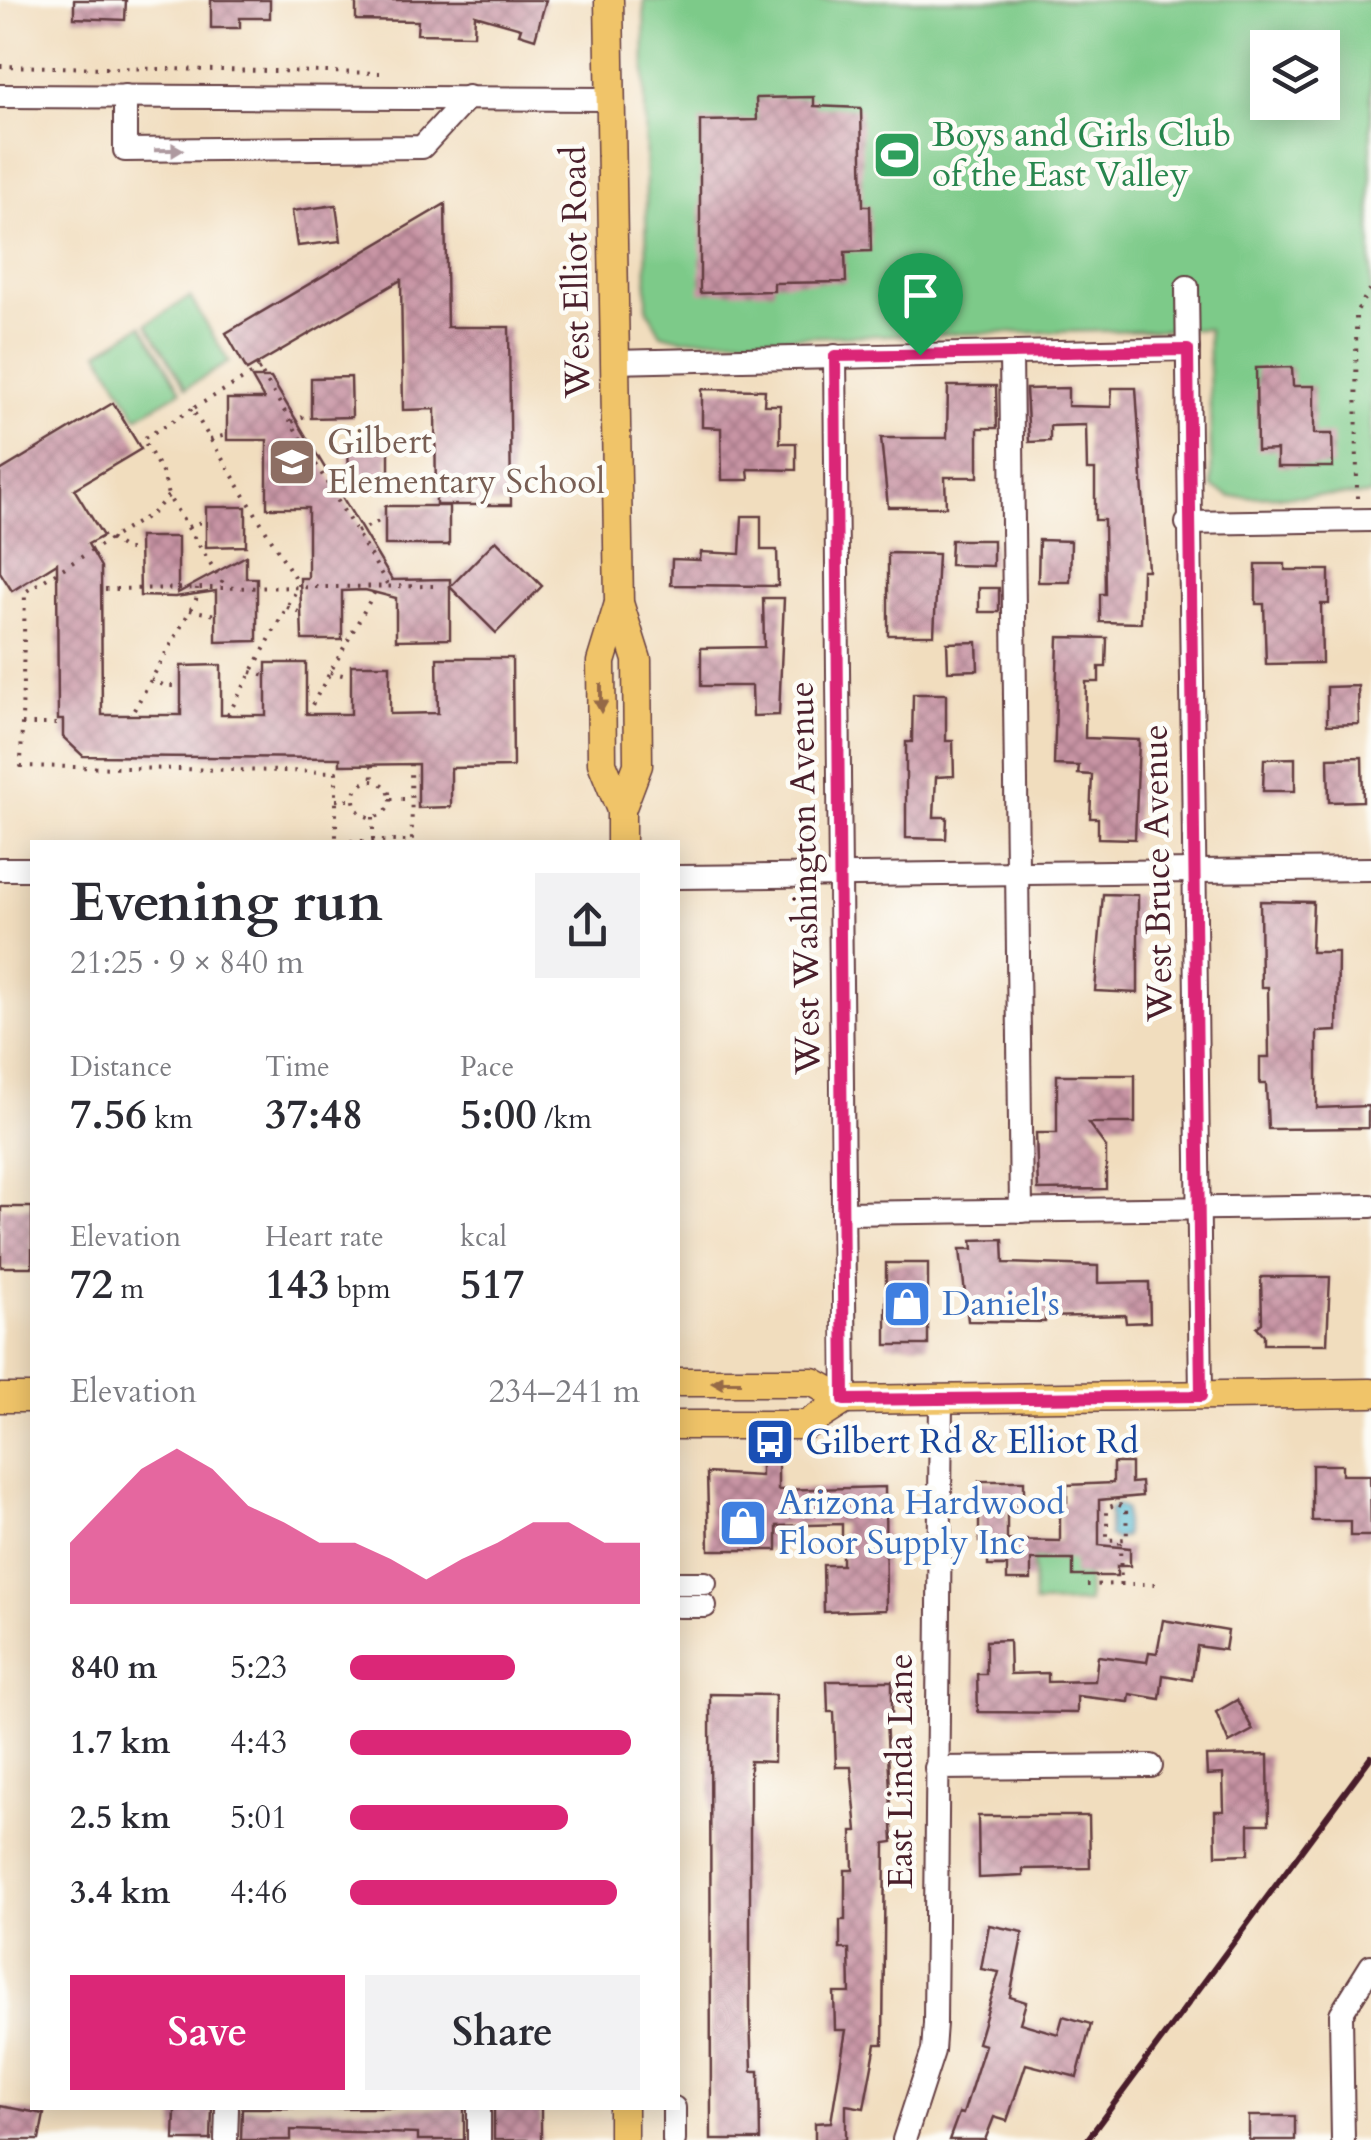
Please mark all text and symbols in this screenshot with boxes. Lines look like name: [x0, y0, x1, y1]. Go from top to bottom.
map controls: [1250, 30, 1340, 120]
button: layers: [1250, 30, 1340, 120]
place label: Boys and Girls Club of the East Valley: [932, 111, 1231, 199]
sports icon: Boys and Girls Club of the East Valley: [871, 129, 923, 181]
one-way arrow: [153, 142, 185, 158]
street label: West Elliot Road: [550, 145, 602, 400]
pin: [878, 253, 963, 356]
icon: arrive: [893, 268, 948, 323]
place label: Gilbert Elementary School: [327, 418, 605, 506]
school or university icon: Gilbert Elementary School: [266, 436, 318, 488]
street label: West Washington Avenue: [778, 681, 832, 1076]
one-way arrow: [594, 682, 610, 714]
street label: West Bruce Avenue: [1131, 724, 1185, 1023]
text: Evening run: [70, 866, 383, 940]
button: share: [535, 873, 640, 978]
text: 21:25 · 9 × 840 m: [70, 941, 304, 985]
text: Distance: [70, 1048, 172, 1086]
text: Time: [265, 1048, 330, 1086]
text: Pace: [460, 1048, 514, 1086]
text: 7.56: [70, 1086, 147, 1143]
text: 37:48: [265, 1086, 363, 1143]
text: 5:00: [460, 1086, 537, 1143]
text: km: [147, 1100, 193, 1138]
text: /km: [537, 1100, 592, 1138]
text: Elevation: [70, 1218, 181, 1256]
text: Heart rate: [265, 1218, 384, 1256]
text: kcal: [460, 1218, 507, 1256]
text: 72: [70, 1256, 113, 1313]
text: 143: [265, 1256, 330, 1313]
text: 517: [460, 1256, 525, 1313]
text: m: [113, 1270, 144, 1308]
text: bpm: [330, 1270, 391, 1308]
shop icon: Daniel's: [881, 1278, 933, 1330]
place label: Daniel's: [942, 1280, 1060, 1328]
text: Elevation: [70, 1370, 197, 1414]
text: 234–241 m: [488, 1370, 640, 1414]
one-way arrow: [710, 1374, 742, 1390]
bus stop icon: Gilbert Rd & Elliot Rd: [744, 1416, 796, 1468]
place label: Gilbert Rd & Elliot Rd: [805, 1418, 1139, 1466]
place label: Arizona Hardwood Floor Supply Inc: [778, 1479, 1065, 1567]
shop icon: Arizona Hardwood Floor Supply Inc: [717, 1497, 769, 1549]
text: 840 m: [70, 1646, 157, 1690]
text: 5:23: [230, 1646, 287, 1690]
street label: East Linda Lane: [877, 1653, 925, 1889]
text: 1.7 km: [70, 1721, 170, 1765]
text: 4:43: [230, 1721, 287, 1765]
text: 2.5 km: [70, 1796, 170, 1840]
text: 5:01: [230, 1796, 287, 1840]
text: 3.4 km: [70, 1871, 170, 1915]
text: 4:46: [230, 1871, 287, 1915]
button: Save: [70, 1975, 345, 2090]
button: Share: [365, 1975, 640, 2090]

